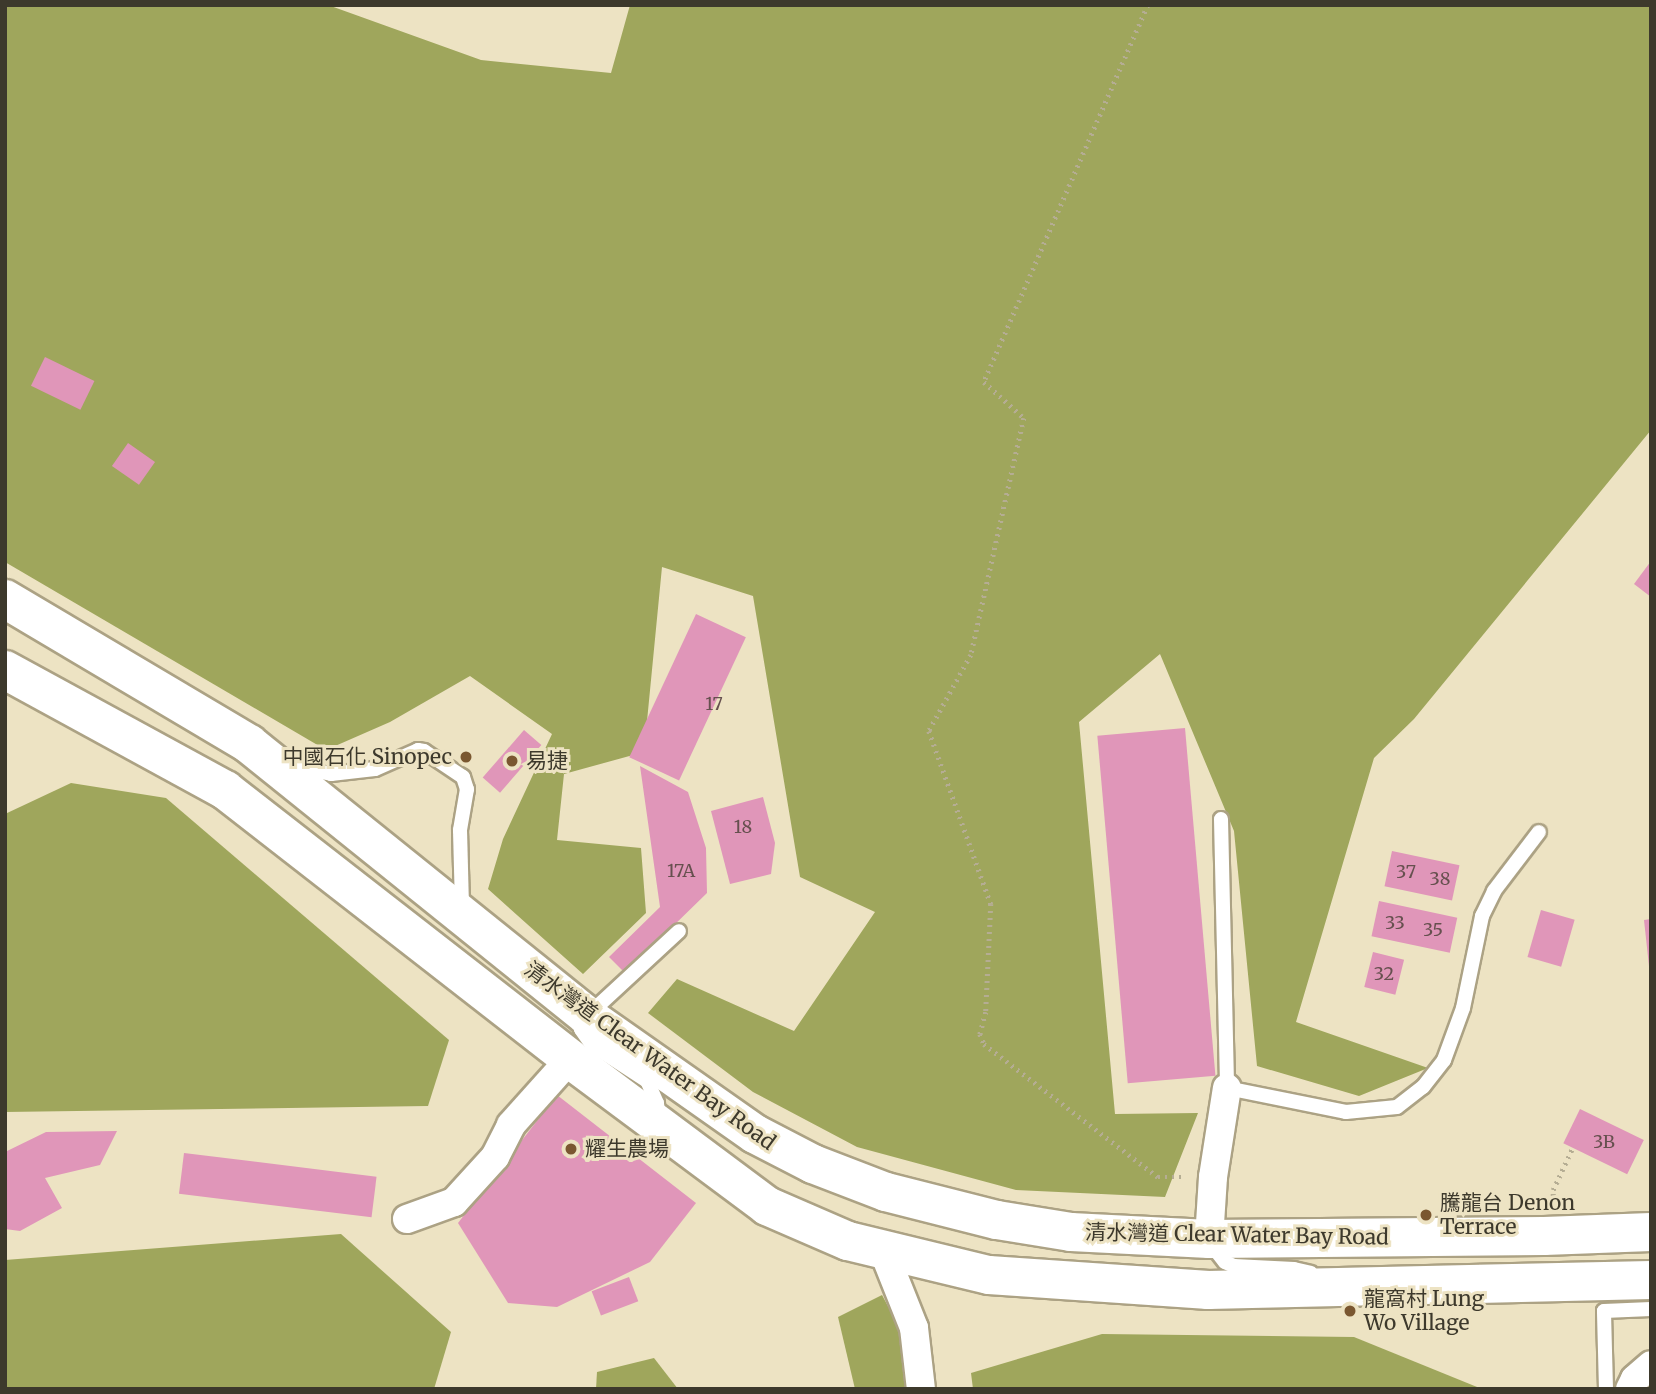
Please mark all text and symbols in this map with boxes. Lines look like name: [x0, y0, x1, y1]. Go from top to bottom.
house number: 17: [705, 693, 723, 715]
place label: 中國石化 Sinopec: [282, 744, 452, 770]
place label: 易捷: [526, 748, 568, 774]
marker: 中國石化 Sinopec: [458, 749, 474, 765]
marker: 易捷: [504, 753, 520, 769]
house number: 18: [734, 816, 752, 838]
house number: 17A: [667, 860, 695, 882]
house number: 37: [1396, 861, 1416, 883]
house number: 38: [1430, 868, 1450, 890]
house number: 33: [1385, 912, 1405, 934]
house number: 35: [1423, 919, 1443, 941]
street label: 清水灣道 Clear Water Bay Road: [520, 957, 780, 1155]
house number: 32: [1374, 963, 1394, 985]
house number: 3B: [1593, 1131, 1615, 1153]
place label: 耀生農場: [585, 1136, 669, 1162]
marker: 耀生農場: [563, 1141, 579, 1157]
place label: 騰龍台 Denon Terrace: [1440, 1190, 1575, 1240]
marker: 騰龍台 Denon Terrace: [1418, 1207, 1434, 1223]
street label: 清水灣道 Clear Water Bay Road: [1085, 1220, 1389, 1250]
place label: 龍窩村 Lung Wo Village: [1364, 1286, 1484, 1336]
marker: 龍窩村 Lung Wo Village: [1342, 1303, 1358, 1319]

